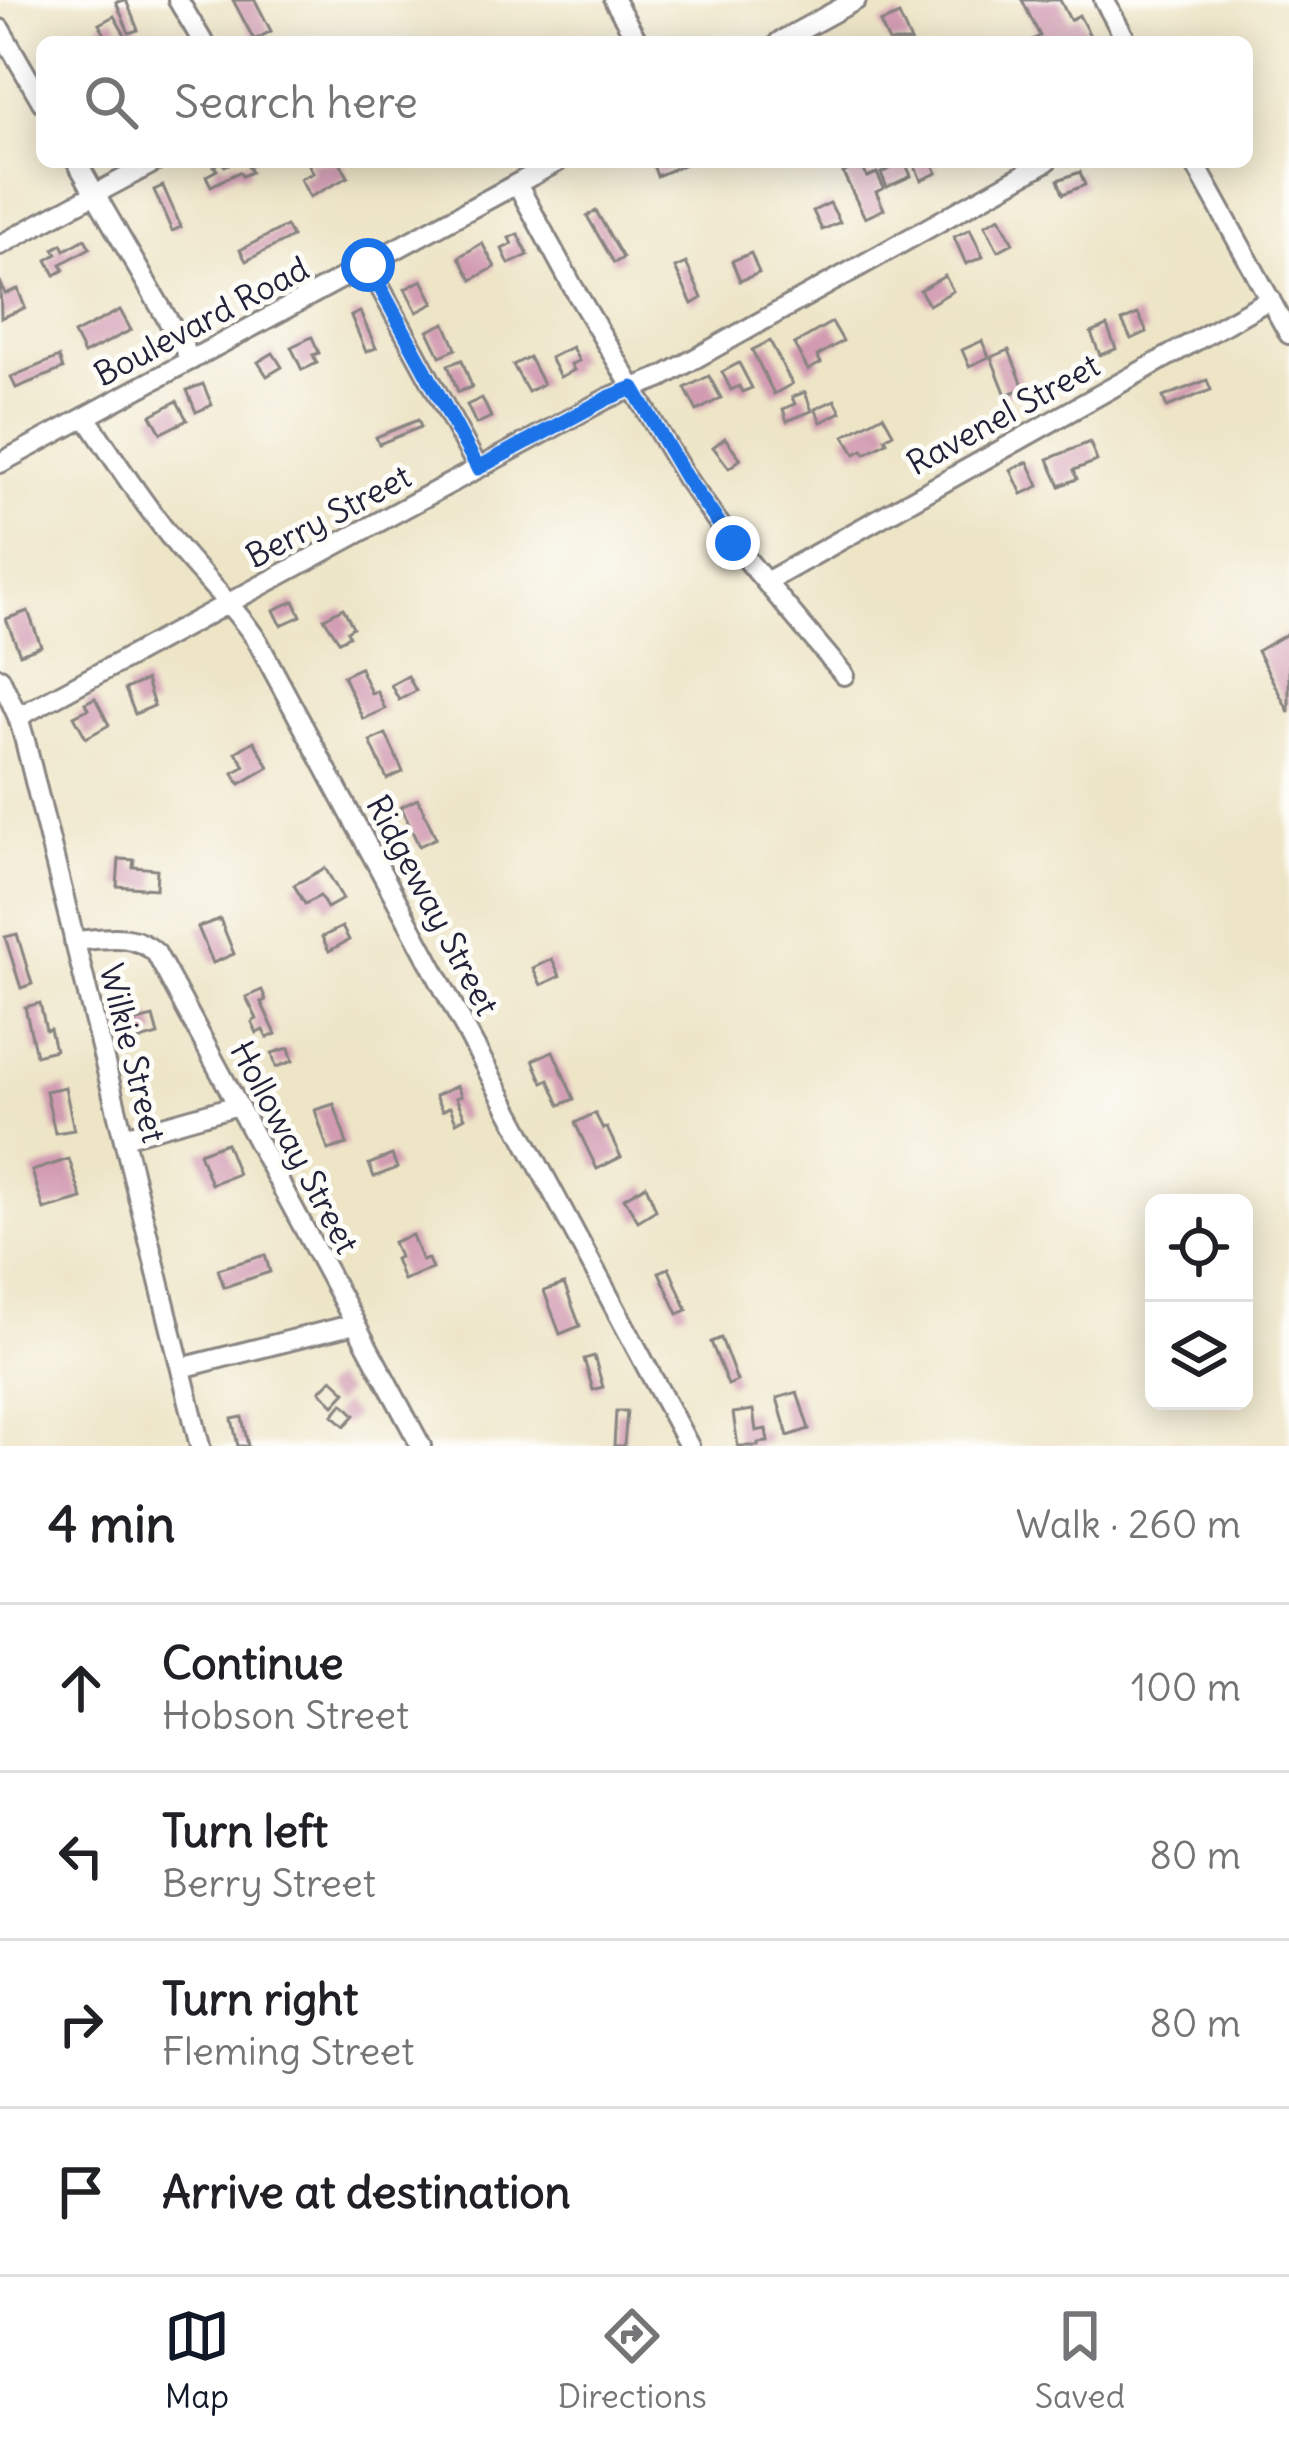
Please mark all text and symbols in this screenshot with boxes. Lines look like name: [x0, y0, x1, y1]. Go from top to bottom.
search box: [36, 36, 1253, 168]
icon: search: [78, 69, 144, 135]
text: Search here: [174, 74, 418, 130]
route start: [341, 238, 395, 292]
street label: Boulevard Road: [86, 247, 316, 395]
street label: Ravenel Street: [899, 344, 1107, 484]
street label: Berry Street: [238, 455, 418, 577]
route end: [706, 516, 760, 570]
street label: Ridgeway Street: [357, 788, 509, 1022]
street label: Wilkie Street: [91, 959, 175, 1147]
street label: Holloway Street: [221, 1033, 369, 1261]
map controls: [1145, 1194, 1253, 1410]
button: locate: [1145, 1194, 1253, 1302]
button: layers: [1145, 1302, 1253, 1410]
text: 4 min: [48, 1492, 175, 1556]
text: Walk · 260 m: [1016, 1500, 1241, 1549]
text: Continue: [162, 1635, 344, 1691]
icon: ahead: [48, 1655, 114, 1721]
text: 100 m: [1131, 1663, 1241, 1712]
text: Hobson Street: [162, 1691, 409, 1740]
text: Turn left: [162, 1803, 328, 1859]
icon: left: [48, 1823, 114, 1889]
text: 80 m: [1149, 1831, 1241, 1880]
text: Berry Street: [162, 1859, 376, 1908]
text: Turn right: [162, 1971, 358, 2027]
icon: right: [48, 1991, 114, 2057]
text: 80 m: [1149, 1999, 1241, 2048]
text: Fleming Street: [162, 2027, 415, 2076]
icon: arrive: [48, 2159, 114, 2225]
text: Arrive at destination: [162, 2164, 571, 2220]
tab: Map: [164, 2303, 230, 2417]
tab: Directions: [558, 2303, 707, 2417]
tab: Saved: [1035, 2303, 1125, 2417]

